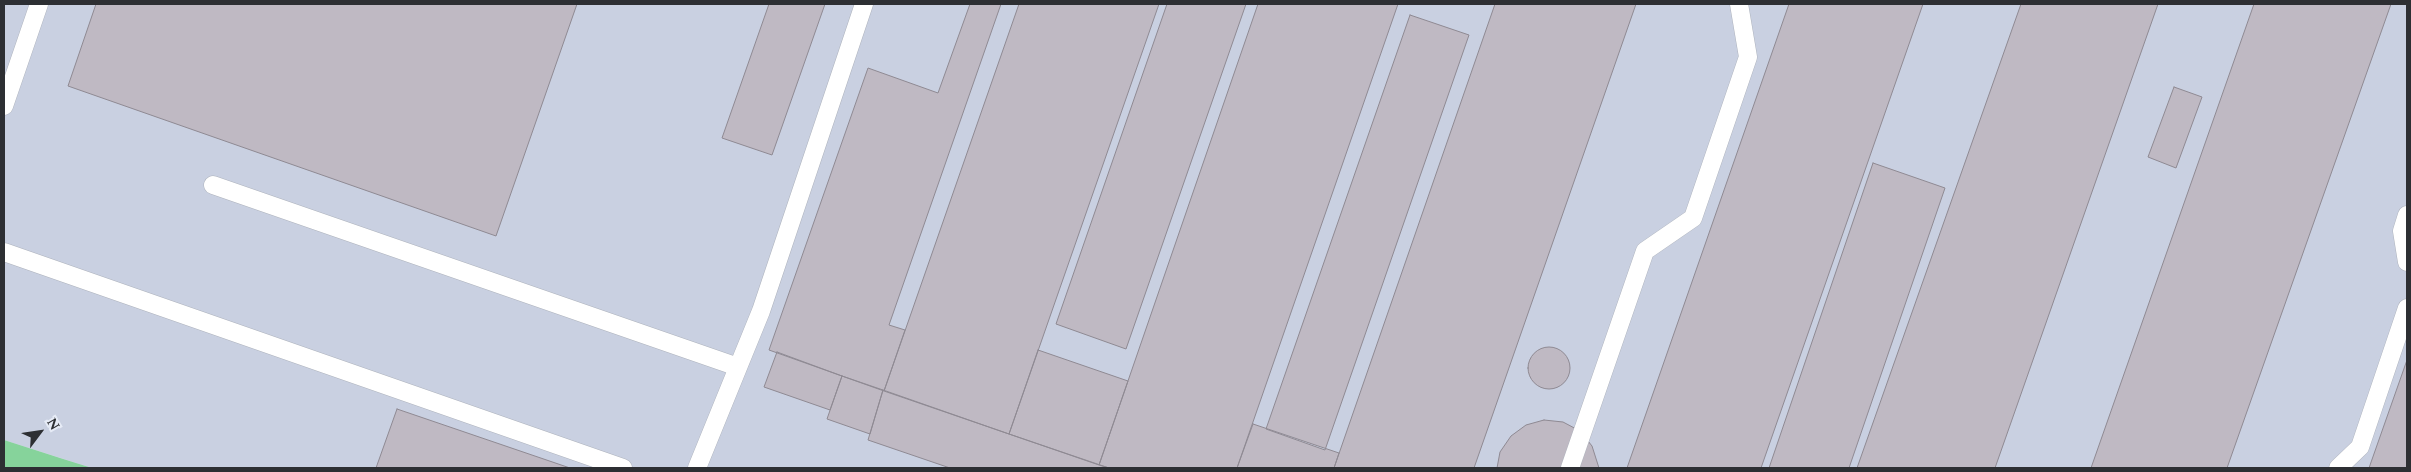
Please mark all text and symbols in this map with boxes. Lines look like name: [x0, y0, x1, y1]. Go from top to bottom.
north arrow: [15, 407, 65, 457]
text: N: [41, 414, 65, 434]

